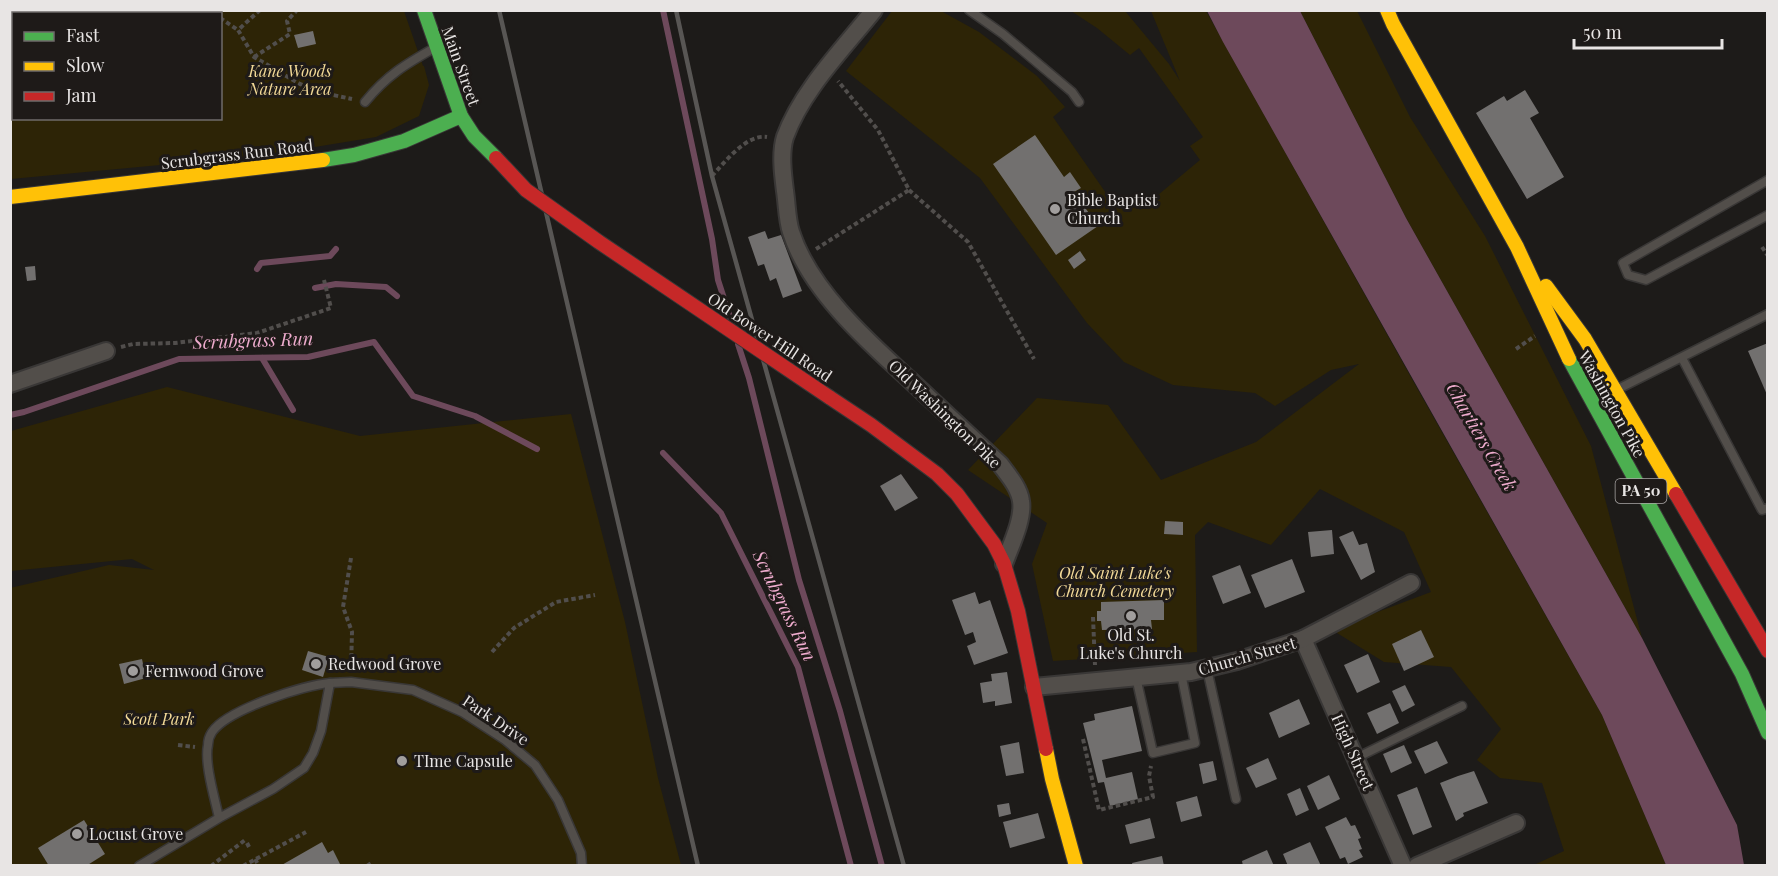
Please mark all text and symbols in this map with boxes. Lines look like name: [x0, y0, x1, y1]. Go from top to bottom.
legend: [12, 12, 222, 120]
scale bar: [1574, 12, 1722, 50]
text: 50 m: [1583, 20, 1622, 44]
text: Fast: [66, 23, 100, 47]
street label: Main Street: [437, 23, 486, 109]
text: Slow: [66, 53, 104, 77]
park label: Kane Woods Nature Area: [246, 60, 332, 99]
text: Jam: [65, 83, 96, 107]
street label: Scrubgrass Run Road: [160, 134, 314, 173]
place label: Bible Baptist Church: [1067, 189, 1158, 228]
marker: Bible Baptist Church: [1048, 202, 1062, 216]
street label: Old Bower Hill Road: [704, 287, 836, 386]
water label: Scrubgrass Run: [191, 326, 314, 354]
street label: Washington Pike: [1574, 346, 1651, 461]
street label: Old Washington Pike: [885, 355, 1006, 473]
water label: Chartiers Creek: [1441, 378, 1523, 495]
road number: PA 50: [1616, 479, 1666, 503]
water label: Scrubgrass Run: [747, 545, 822, 665]
park label: Old Saint Luke's Church Cemetery: [1056, 562, 1175, 601]
marker: Old St. Luke's Church: [1124, 609, 1138, 623]
place label: Old St. Luke's Church: [1080, 624, 1183, 663]
street label: Church Street: [1196, 631, 1298, 679]
place label: Redwood Grove: [328, 653, 441, 674]
marker: Redwood Grove: [309, 657, 323, 671]
place label: Fernwood Grove: [145, 660, 264, 681]
marker: Fernwood Grove: [126, 664, 140, 678]
street label: Park Drive: [459, 690, 534, 749]
park label: Scott Park: [122, 708, 195, 729]
street label: High Street: [1327, 710, 1380, 794]
place label: TIme Capsule: [414, 750, 513, 771]
marker: TIme Capsule: [395, 754, 409, 768]
place label: Locust Grove: [89, 823, 183, 844]
marker: Locust Grove: [70, 827, 84, 841]

